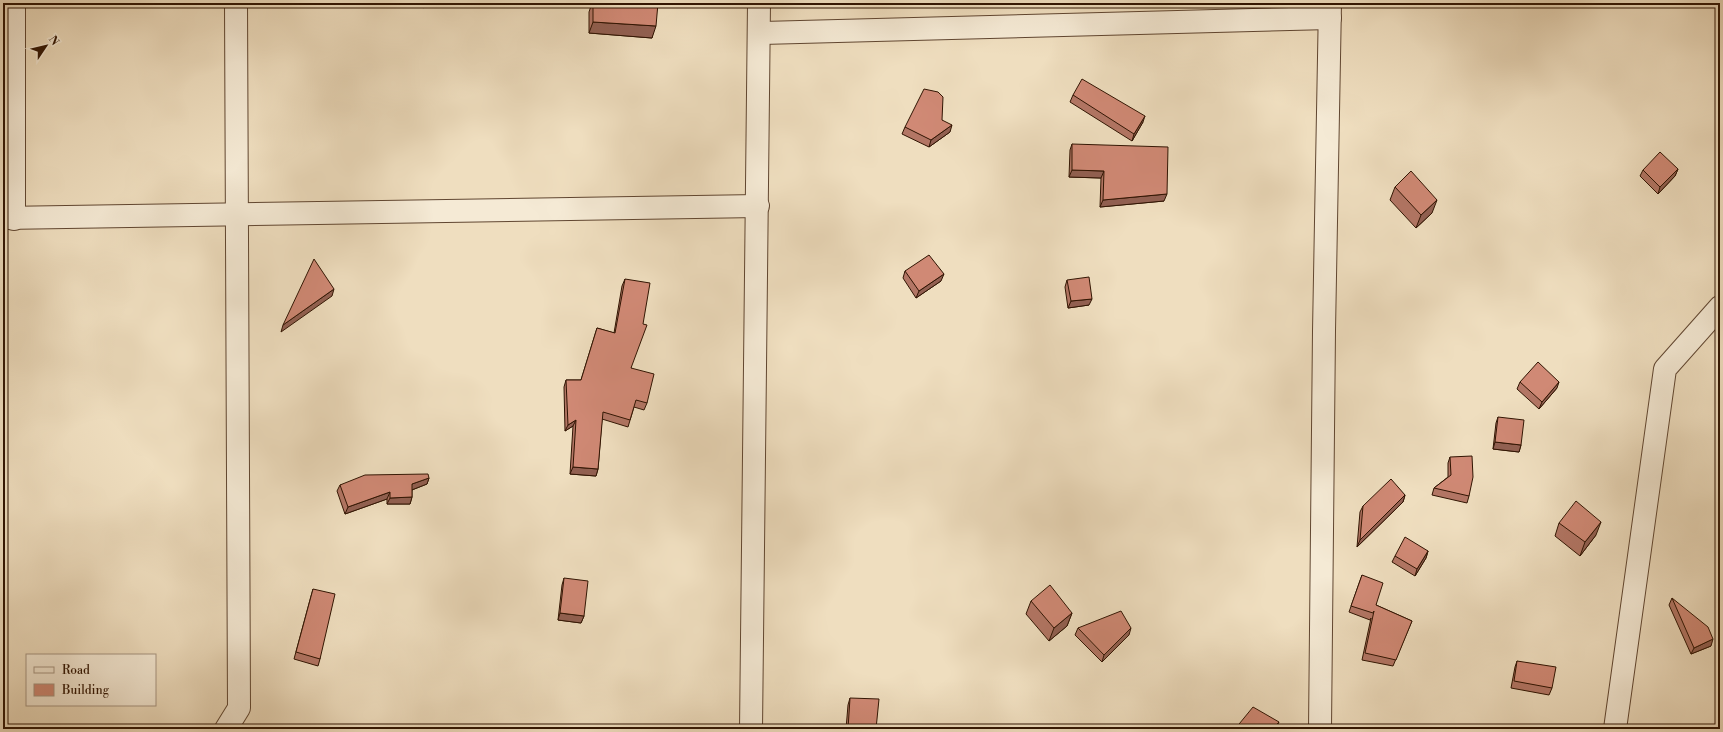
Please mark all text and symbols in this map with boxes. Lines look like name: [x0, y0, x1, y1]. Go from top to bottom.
north arrow: [26, 26, 66, 66]
text: N: [45, 33, 62, 49]
legend: [26, 654, 156, 706]
text: Road: [62, 663, 90, 678]
text: Building: [61, 683, 110, 698]

